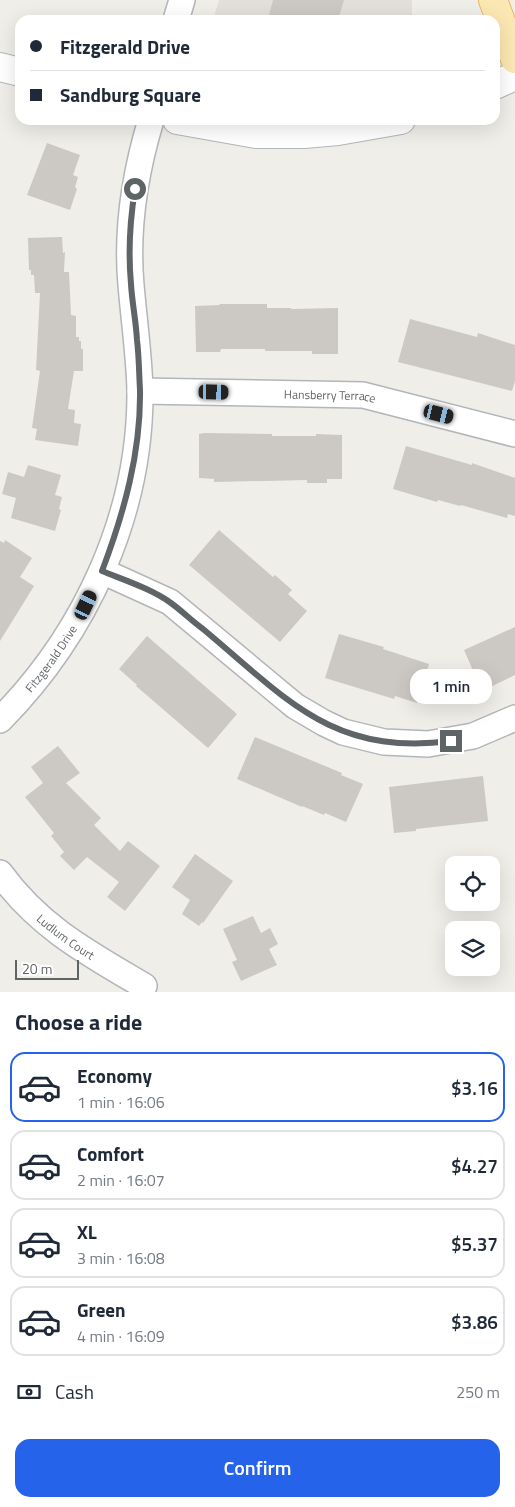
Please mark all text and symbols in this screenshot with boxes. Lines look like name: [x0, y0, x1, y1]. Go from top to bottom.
text: Fitzgerald Drive: [60, 32, 190, 61]
text: Sandburg Square: [60, 80, 201, 109]
route start: [124, 178, 146, 200]
car: [198, 384, 229, 400]
street label: Hansberry Terrace: [284, 384, 378, 407]
car: [422, 403, 455, 425]
car: [72, 588, 99, 622]
street label: Fitzgerald Drive: [20, 621, 81, 696]
callout: 1 min: [410, 668, 492, 704]
text: 1 min: [432, 674, 470, 698]
route end: [440, 730, 462, 752]
map controls: [445, 856, 500, 976]
button: locate: [445, 856, 500, 911]
street label: Ludlum Court: [33, 909, 99, 964]
button: layers: [445, 921, 500, 976]
scale bar: [15, 957, 79, 980]
text: 20 m: [22, 958, 52, 979]
text: Choose a ride: [15, 1005, 142, 1039]
text: Economy: [77, 1061, 152, 1090]
icon: car: [17, 1065, 62, 1110]
text: $3.16: [451, 1073, 498, 1102]
text: 1 min · 16:06: [77, 1090, 165, 1114]
text: Comfort: [77, 1139, 144, 1168]
icon: car: [17, 1143, 62, 1188]
text: $4.27: [451, 1151, 498, 1180]
text: 2 min · 16:07: [77, 1168, 165, 1192]
text: XL: [77, 1217, 97, 1246]
icon: car: [17, 1221, 62, 1266]
text: $5.37: [451, 1229, 498, 1258]
text: 3 min · 16:08: [77, 1246, 165, 1270]
text: Green: [77, 1295, 126, 1324]
icon: car: [17, 1299, 62, 1344]
text: $3.86: [451, 1307, 498, 1336]
text: 4 min · 16:09: [77, 1324, 165, 1348]
text: Cash: [55, 1377, 94, 1406]
icon: cash: [15, 1378, 43, 1406]
text: 250 m: [456, 1380, 500, 1404]
button: Confirm: [15, 1439, 500, 1497]

